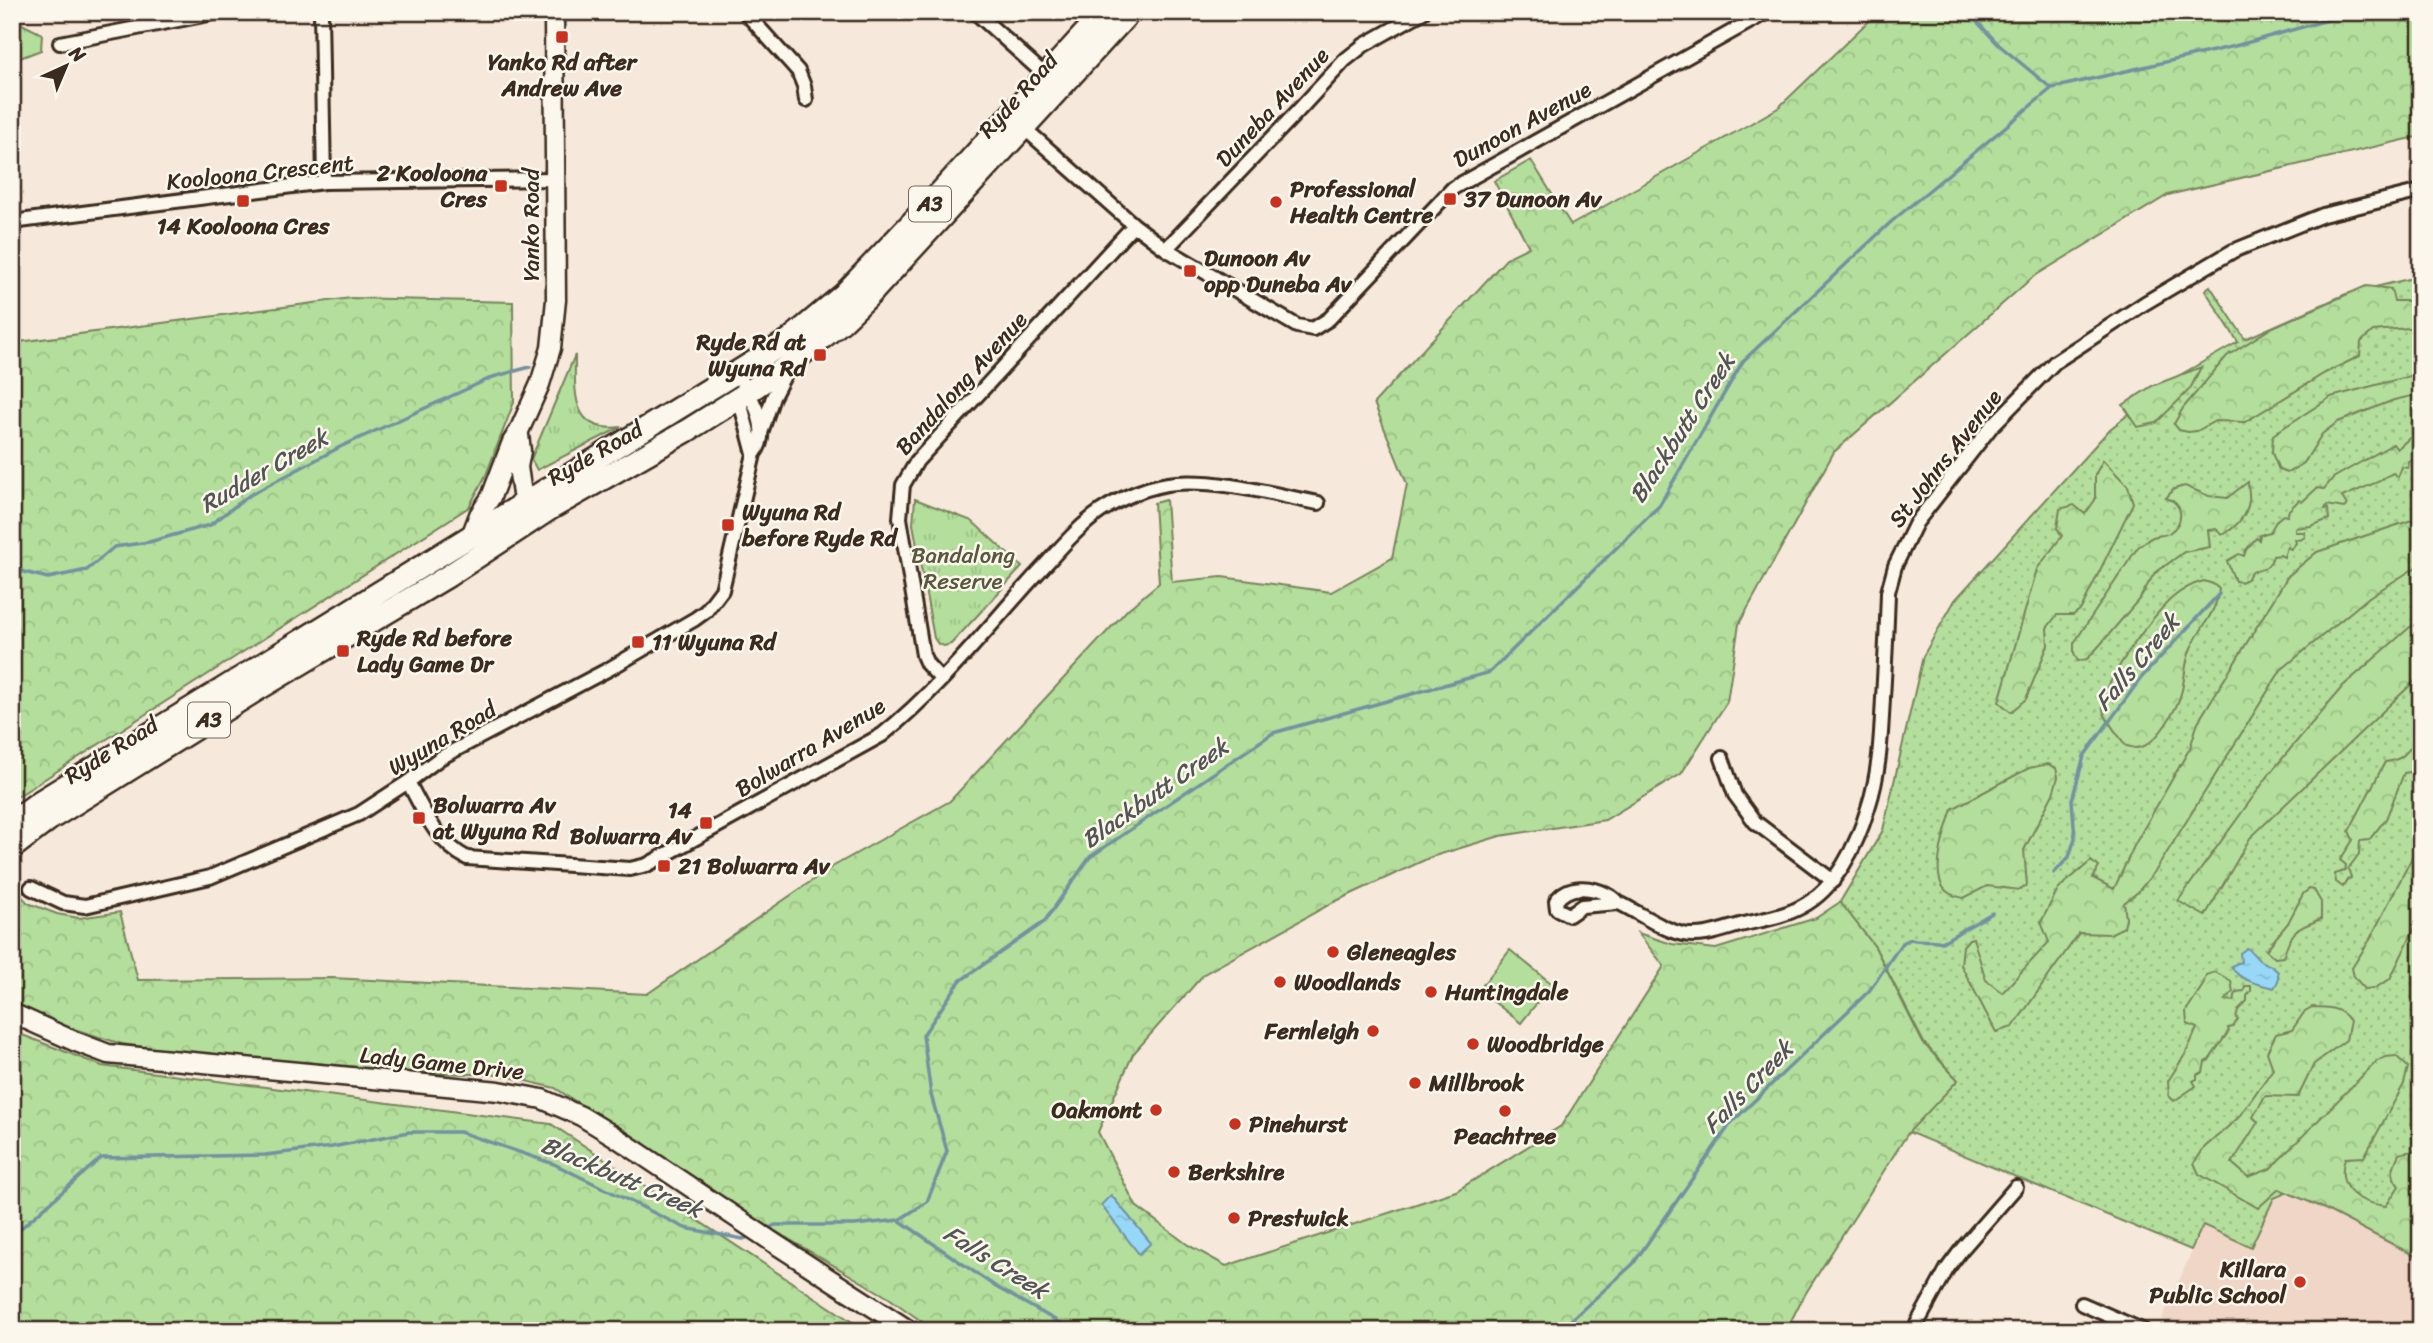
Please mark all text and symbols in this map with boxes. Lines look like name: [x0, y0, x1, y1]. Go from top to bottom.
marker: Yanko Rd after Andrew Ave: [554, 29, 570, 45]
north arrow: [32, 32, 102, 102]
text: N: [61, 37, 94, 71]
street label: Duneba Avenue: [1205, 37, 1340, 177]
street label: Ryde Road: [968, 41, 1070, 148]
place label: Yanko Rd after Andrew Ave: [488, 42, 639, 109]
street label: Dunoon Avenue: [1445, 69, 1599, 180]
street label: Kooloona Crescent: [164, 142, 356, 203]
place label: 2 Kooloona Cres: [376, 153, 488, 220]
street label: Yanko Road: [511, 167, 552, 282]
place label: Professional Health Centre: [1289, 169, 1434, 236]
marker: 2 Kooloona Cres: [493, 178, 509, 194]
place label: 37 Dunoon Av: [1463, 179, 1603, 220]
road number: A3: [909, 186, 951, 222]
marker: 37 Dunoon Av: [1442, 191, 1458, 207]
marker: 14 Kooloona Cres: [235, 193, 251, 209]
marker: Professional Health Centre: [1268, 194, 1284, 210]
place label: 14 Kooloona Cres: [157, 206, 331, 247]
place label: Dunoon Av opp Duneba Av: [1204, 238, 1353, 305]
marker: Dunoon Av opp Duneba Av: [1182, 263, 1198, 279]
street label: Bandalong Avenue: [885, 301, 1038, 465]
place label: Ryde Rd at Wyuna Rd: [696, 322, 808, 389]
water label: Blackbutt Creek: [1617, 343, 1747, 512]
marker: Ryde Rd at Wyuna Rd: [812, 347, 828, 363]
street label: St Johns Avenue: [1878, 380, 2013, 537]
street label: Ryde Road: [539, 408, 653, 497]
water label: Rudder Creek: [192, 416, 339, 525]
place label: Wyuna Rd before Ryde Rd: [741, 492, 898, 559]
marker: Wyuna Rd before Ryde Rd: [720, 517, 736, 533]
park label: Bandalong Reserve: [911, 535, 1015, 602]
water label: Falls Creek: [2083, 601, 2193, 720]
place label: Ryde Rd before Lady Game Dr: [356, 618, 512, 685]
place label: 11 Wyuna Rd: [652, 622, 778, 663]
marker: 11 Wyuna Rd: [630, 634, 646, 650]
marker: Ryde Rd before Lady Game Dr: [335, 643, 351, 659]
street label: Bolwarra Avenue: [727, 686, 894, 809]
street label: Wyuna Road: [380, 689, 506, 787]
road number: A3: [188, 702, 230, 738]
street label: Ryde Road: [56, 704, 168, 796]
water label: Blackbutt Creek: [1072, 726, 1239, 860]
place label: Bolwarra Av at Wyuna Rd: [432, 785, 561, 852]
place label: 14 Bolwarra Av: [570, 790, 693, 857]
marker: Bolwarra Av at Wyuna Rd: [411, 810, 427, 826]
marker: 14 Bolwarra Av: [698, 815, 714, 831]
place label: 21 Bolwarra Av: [677, 846, 831, 887]
marker: 21 Bolwarra Av: [656, 858, 672, 874]
place label: Gleneagles: [1346, 932, 1456, 973]
marker: Gleneagles: [1325, 944, 1341, 960]
place label: Woodlands: [1294, 962, 1401, 1003]
place label: Huntingdale: [1444, 972, 1569, 1013]
marker: Woodlands: [1272, 974, 1288, 990]
marker: Huntingdale: [1423, 984, 1439, 1000]
place label: Fernleigh: [1263, 1011, 1359, 1052]
marker: Fernleigh: [1365, 1023, 1381, 1039]
place label: Woodbridge: [1487, 1024, 1604, 1065]
water label: Falls Creek: [1692, 1028, 1806, 1144]
street label: Lady Game Drive: [358, 1034, 526, 1093]
marker: Woodbridge: [1465, 1036, 1481, 1052]
place label: Millbrook: [1428, 1063, 1525, 1104]
marker: Millbrook: [1407, 1075, 1423, 1091]
place label: Oakmont: [1051, 1090, 1142, 1131]
marker: Oakmont: [1148, 1102, 1164, 1118]
marker: Peachtree: [1497, 1103, 1513, 1119]
place label: Pinehurst: [1249, 1104, 1348, 1145]
marker: Pinehurst: [1227, 1116, 1243, 1132]
place label: Peachtree: [1454, 1116, 1556, 1157]
water label: Blackbutt Creek: [534, 1124, 711, 1230]
place label: Berkshire: [1188, 1152, 1285, 1193]
marker: Berkshire: [1166, 1164, 1182, 1180]
place label: Prestwick: [1248, 1198, 1349, 1239]
marker: Prestwick: [1226, 1210, 1242, 1226]
water label: Falls Creek: [935, 1213, 1060, 1313]
place label: Killara Public School: [2149, 1249, 2287, 1316]
marker: Killara Public School: [2292, 1274, 2308, 1290]

